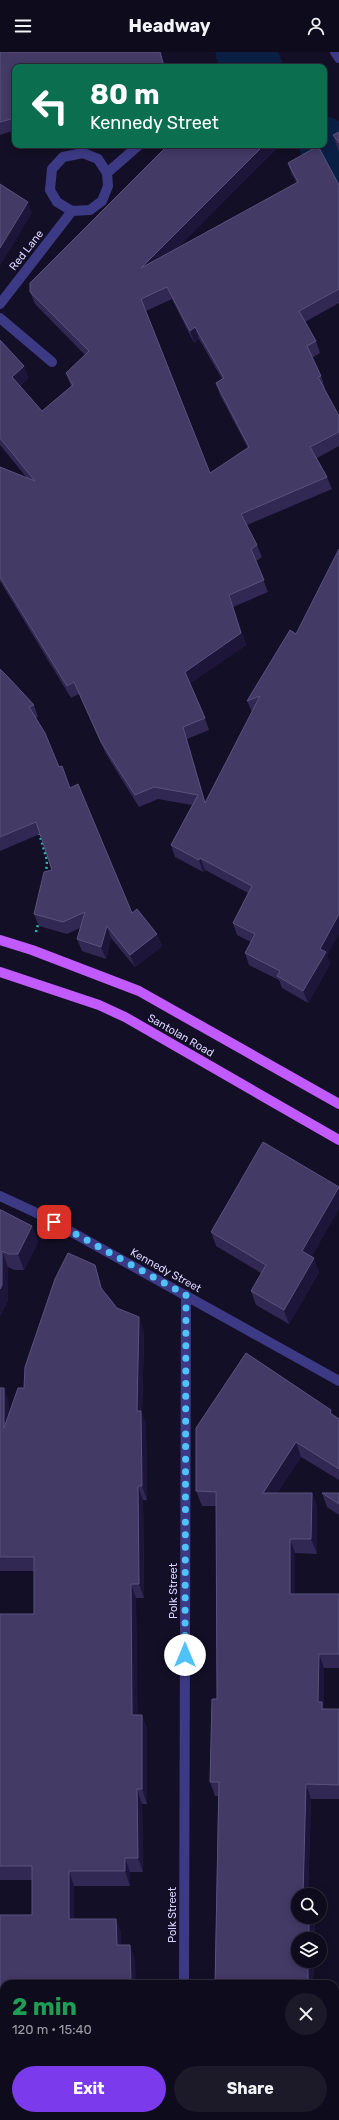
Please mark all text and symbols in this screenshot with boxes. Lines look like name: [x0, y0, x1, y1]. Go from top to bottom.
icon: menu: [12, 15, 34, 37]
text: Headway: [129, 15, 210, 37]
icon: person: [305, 15, 327, 37]
text: 80 m: [90, 78, 160, 111]
icon: left: [24, 80, 76, 132]
text: Kennedy Street: [90, 112, 219, 134]
street label: Red Lane: [7, 228, 46, 273]
street label: Santolan Road: [145, 1011, 216, 1060]
pin: [37, 1205, 71, 1239]
icon: arrive: [43, 1211, 65, 1233]
street label: Kennedy Street: [128, 1246, 204, 1296]
street label: Polk Street: [167, 1562, 180, 1619]
position arrow: [164, 1634, 206, 1676]
street label: Polk Street: [166, 1886, 179, 1943]
map controls: [291, 1888, 327, 1968]
button: search: [291, 1888, 327, 1924]
button: layers: [291, 1932, 327, 1968]
text: 2 min: [12, 1993, 77, 2021]
button: close: [285, 1993, 327, 2035]
text: 120 m · 15:40: [12, 2022, 92, 2037]
button: Exit: [12, 2066, 166, 2112]
button: Share: [174, 2066, 327, 2112]

